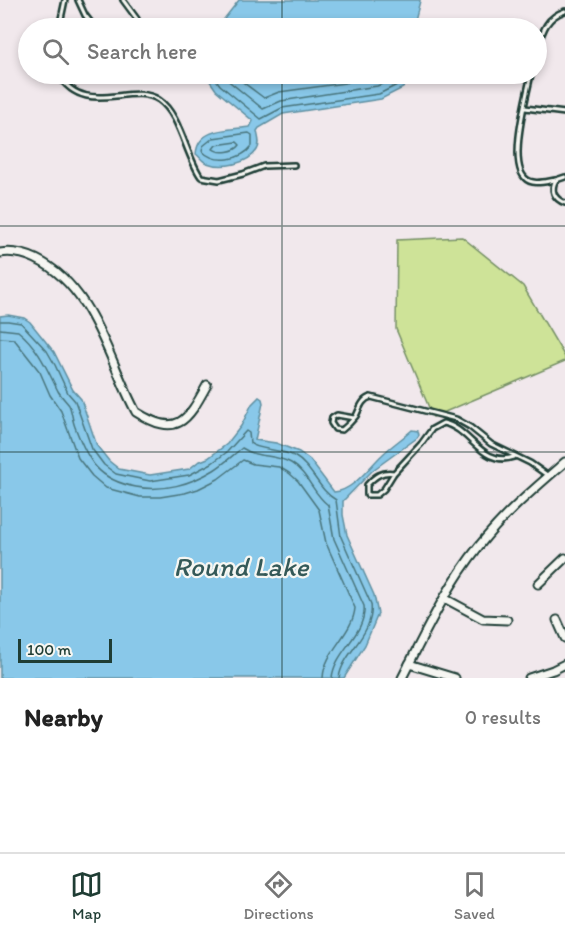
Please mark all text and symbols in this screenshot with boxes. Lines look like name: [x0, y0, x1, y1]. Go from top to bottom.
search box: [18, 18, 547, 84]
icon: search: [39, 35, 72, 68]
text: Search here: [87, 38, 197, 65]
water label: Round Lake: [174, 550, 310, 583]
scale bar: [18, 636, 112, 664]
text: 100 m: [27, 640, 71, 659]
text: Nearby: [24, 701, 103, 733]
text: 0 results: [465, 705, 541, 729]
tab: Map: [70, 868, 103, 923]
tab: Directions: [243, 868, 314, 923]
tab: Saved: [454, 868, 495, 923]

